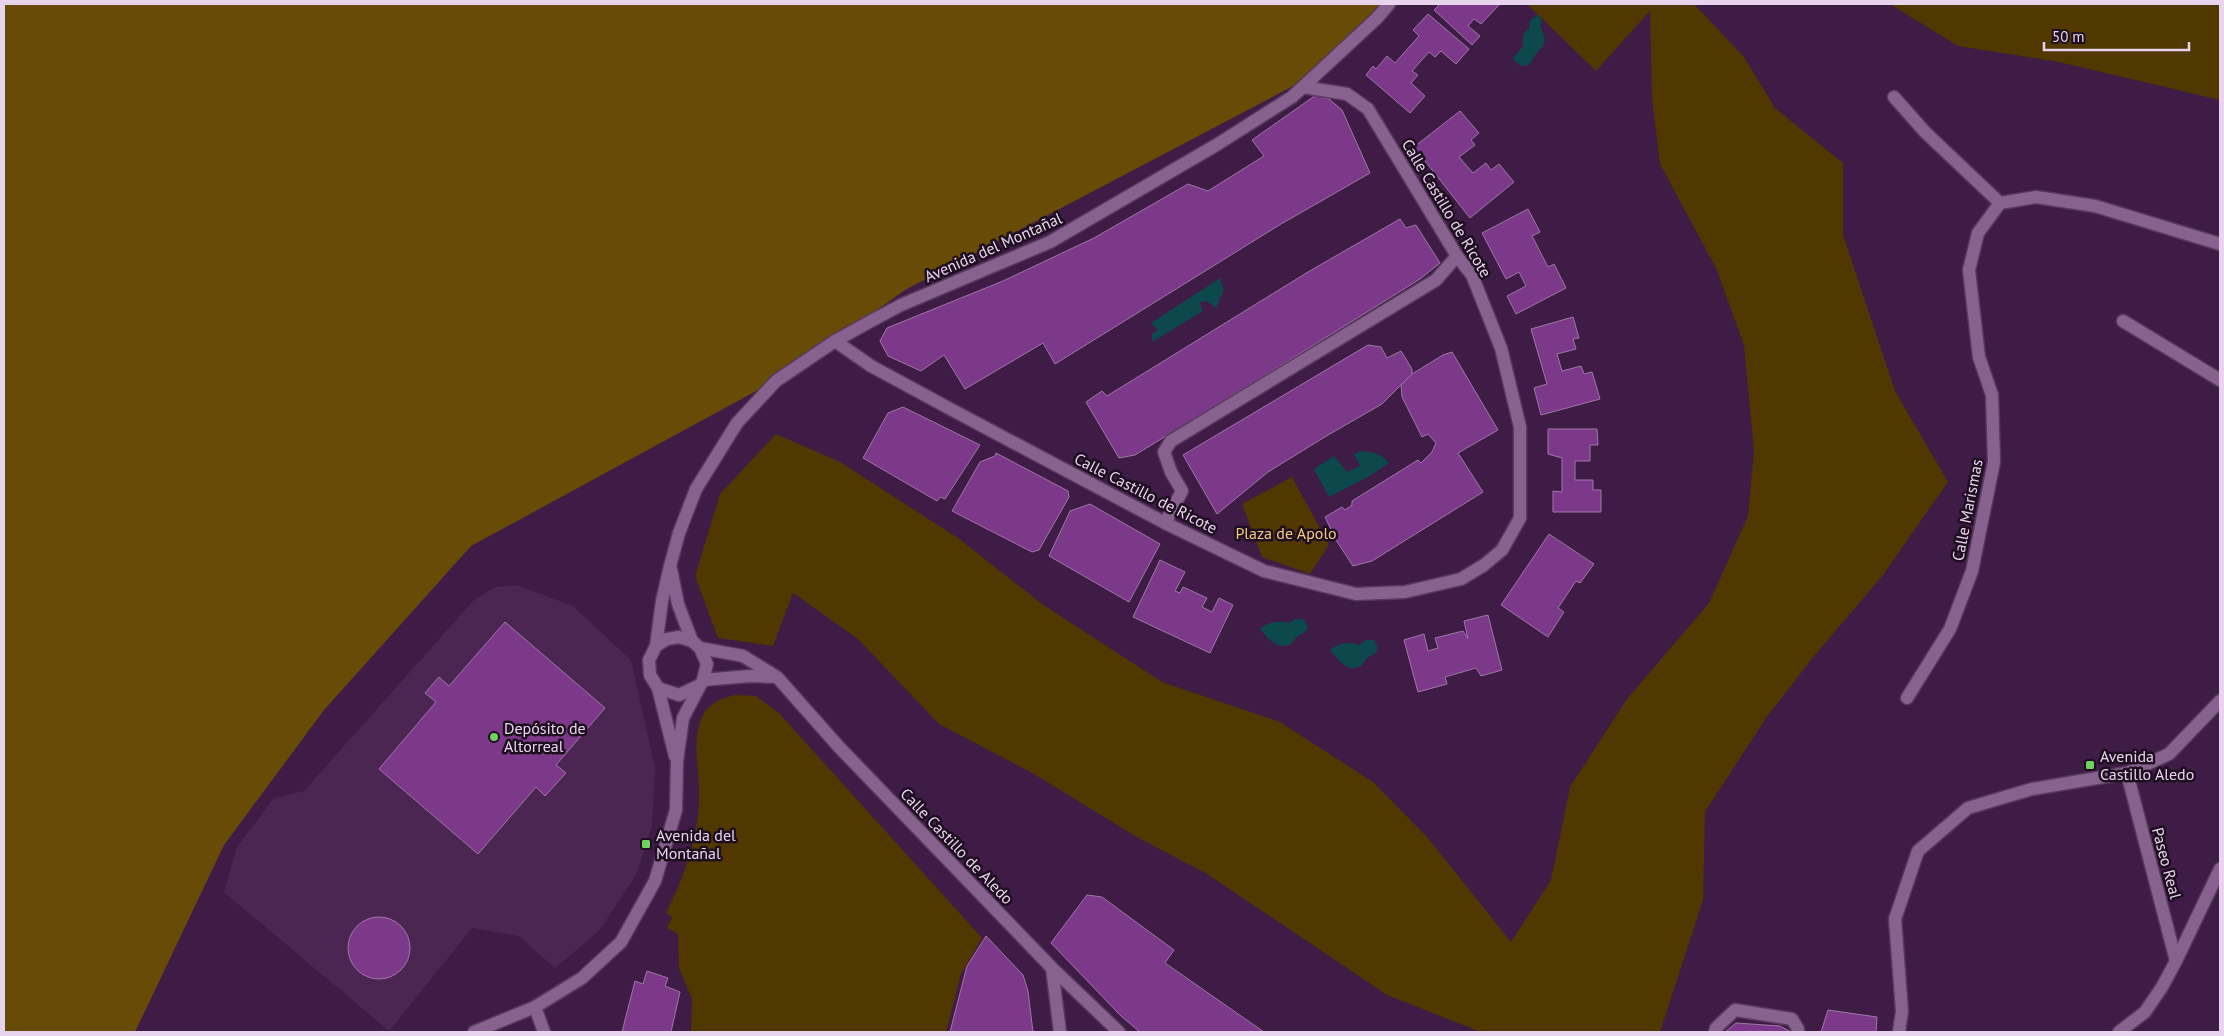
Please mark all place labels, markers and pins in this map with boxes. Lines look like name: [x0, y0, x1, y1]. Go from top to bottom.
place label: Depósito de Altorreal: [504, 718, 586, 756]
marker: Depósito de Altorreal: [488, 731, 500, 743]
place label: Avenida Castillo Aledo: [2100, 746, 2194, 784]
marker: Avenida Castillo Aledo: [2084, 759, 2096, 771]
place label: Avenida del Montañal: [656, 825, 736, 863]
marker: Avenida del Montañal: [640, 838, 652, 850]

